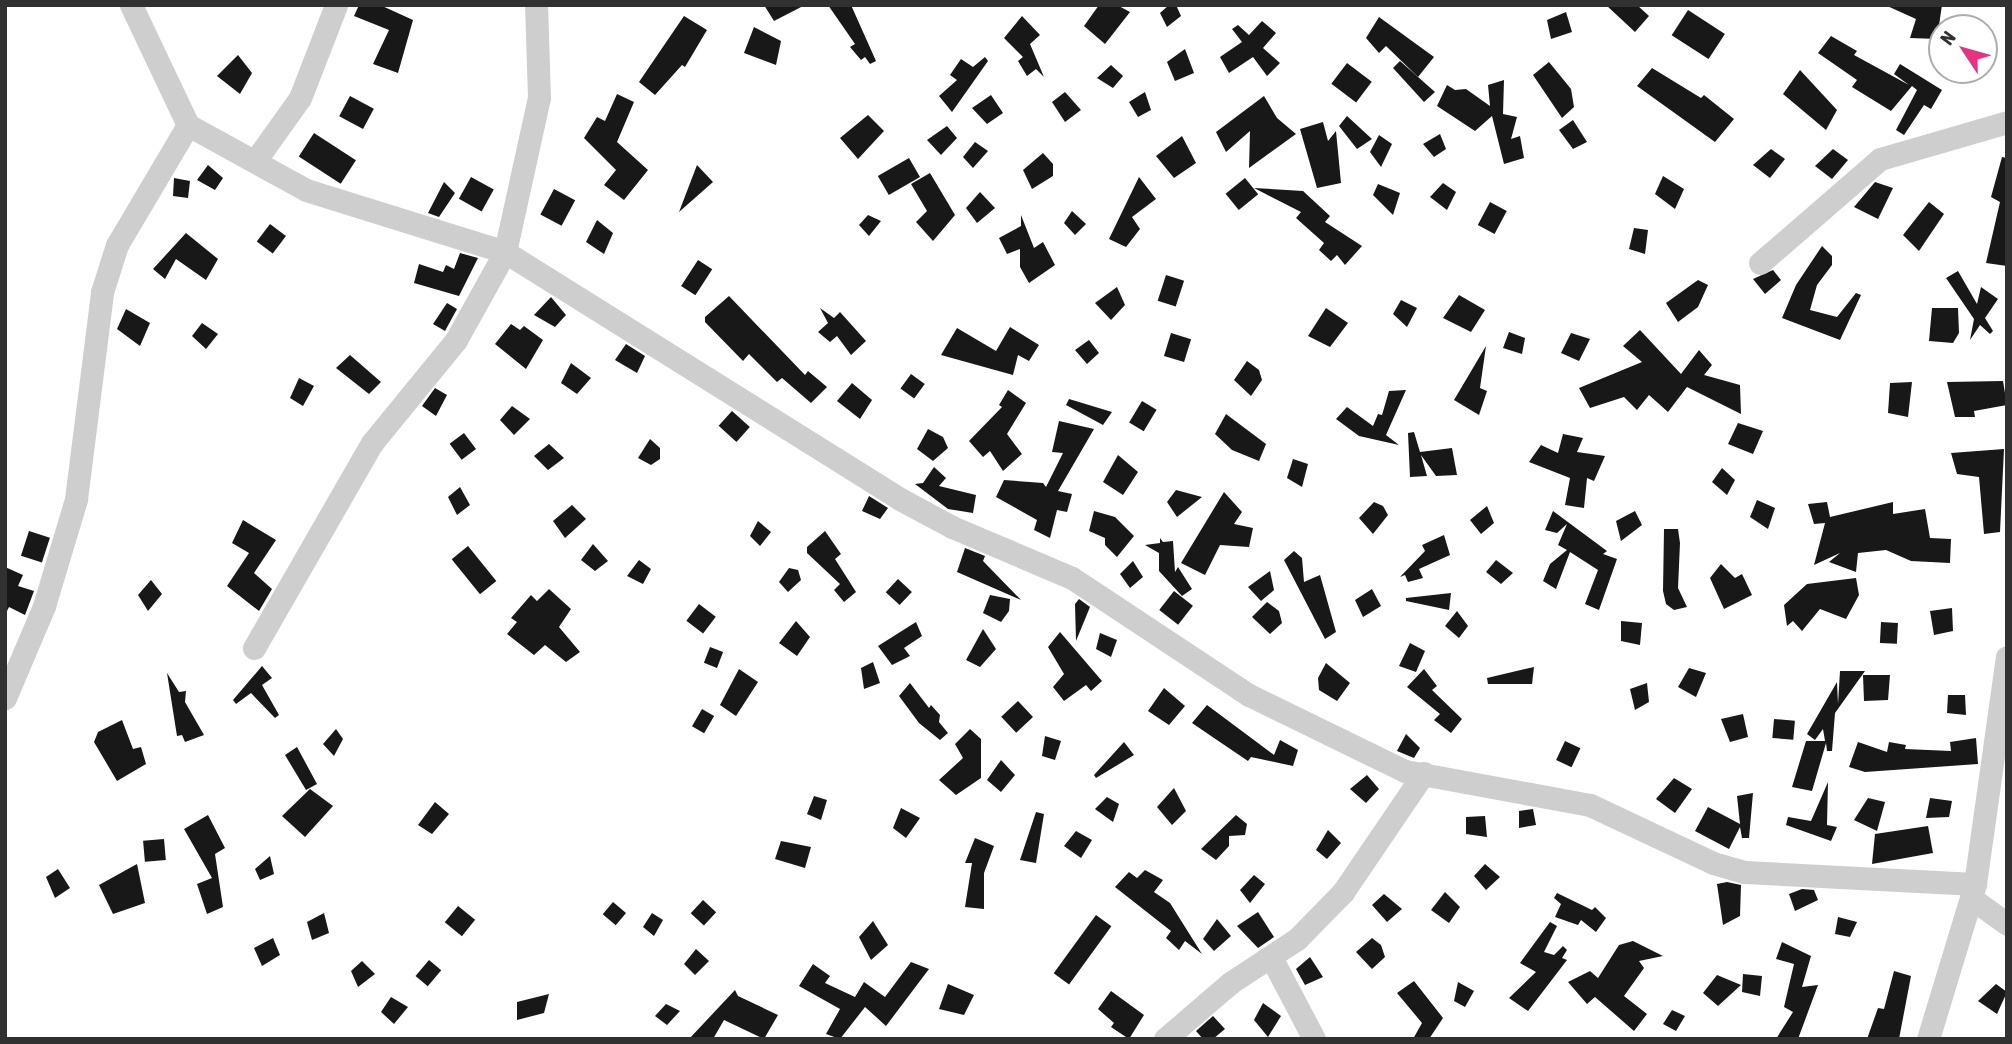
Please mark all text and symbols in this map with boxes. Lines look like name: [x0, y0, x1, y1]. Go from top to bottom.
north arrow: [1928, 14, 1998, 84]
text: N: [1935, 27, 1960, 49]

